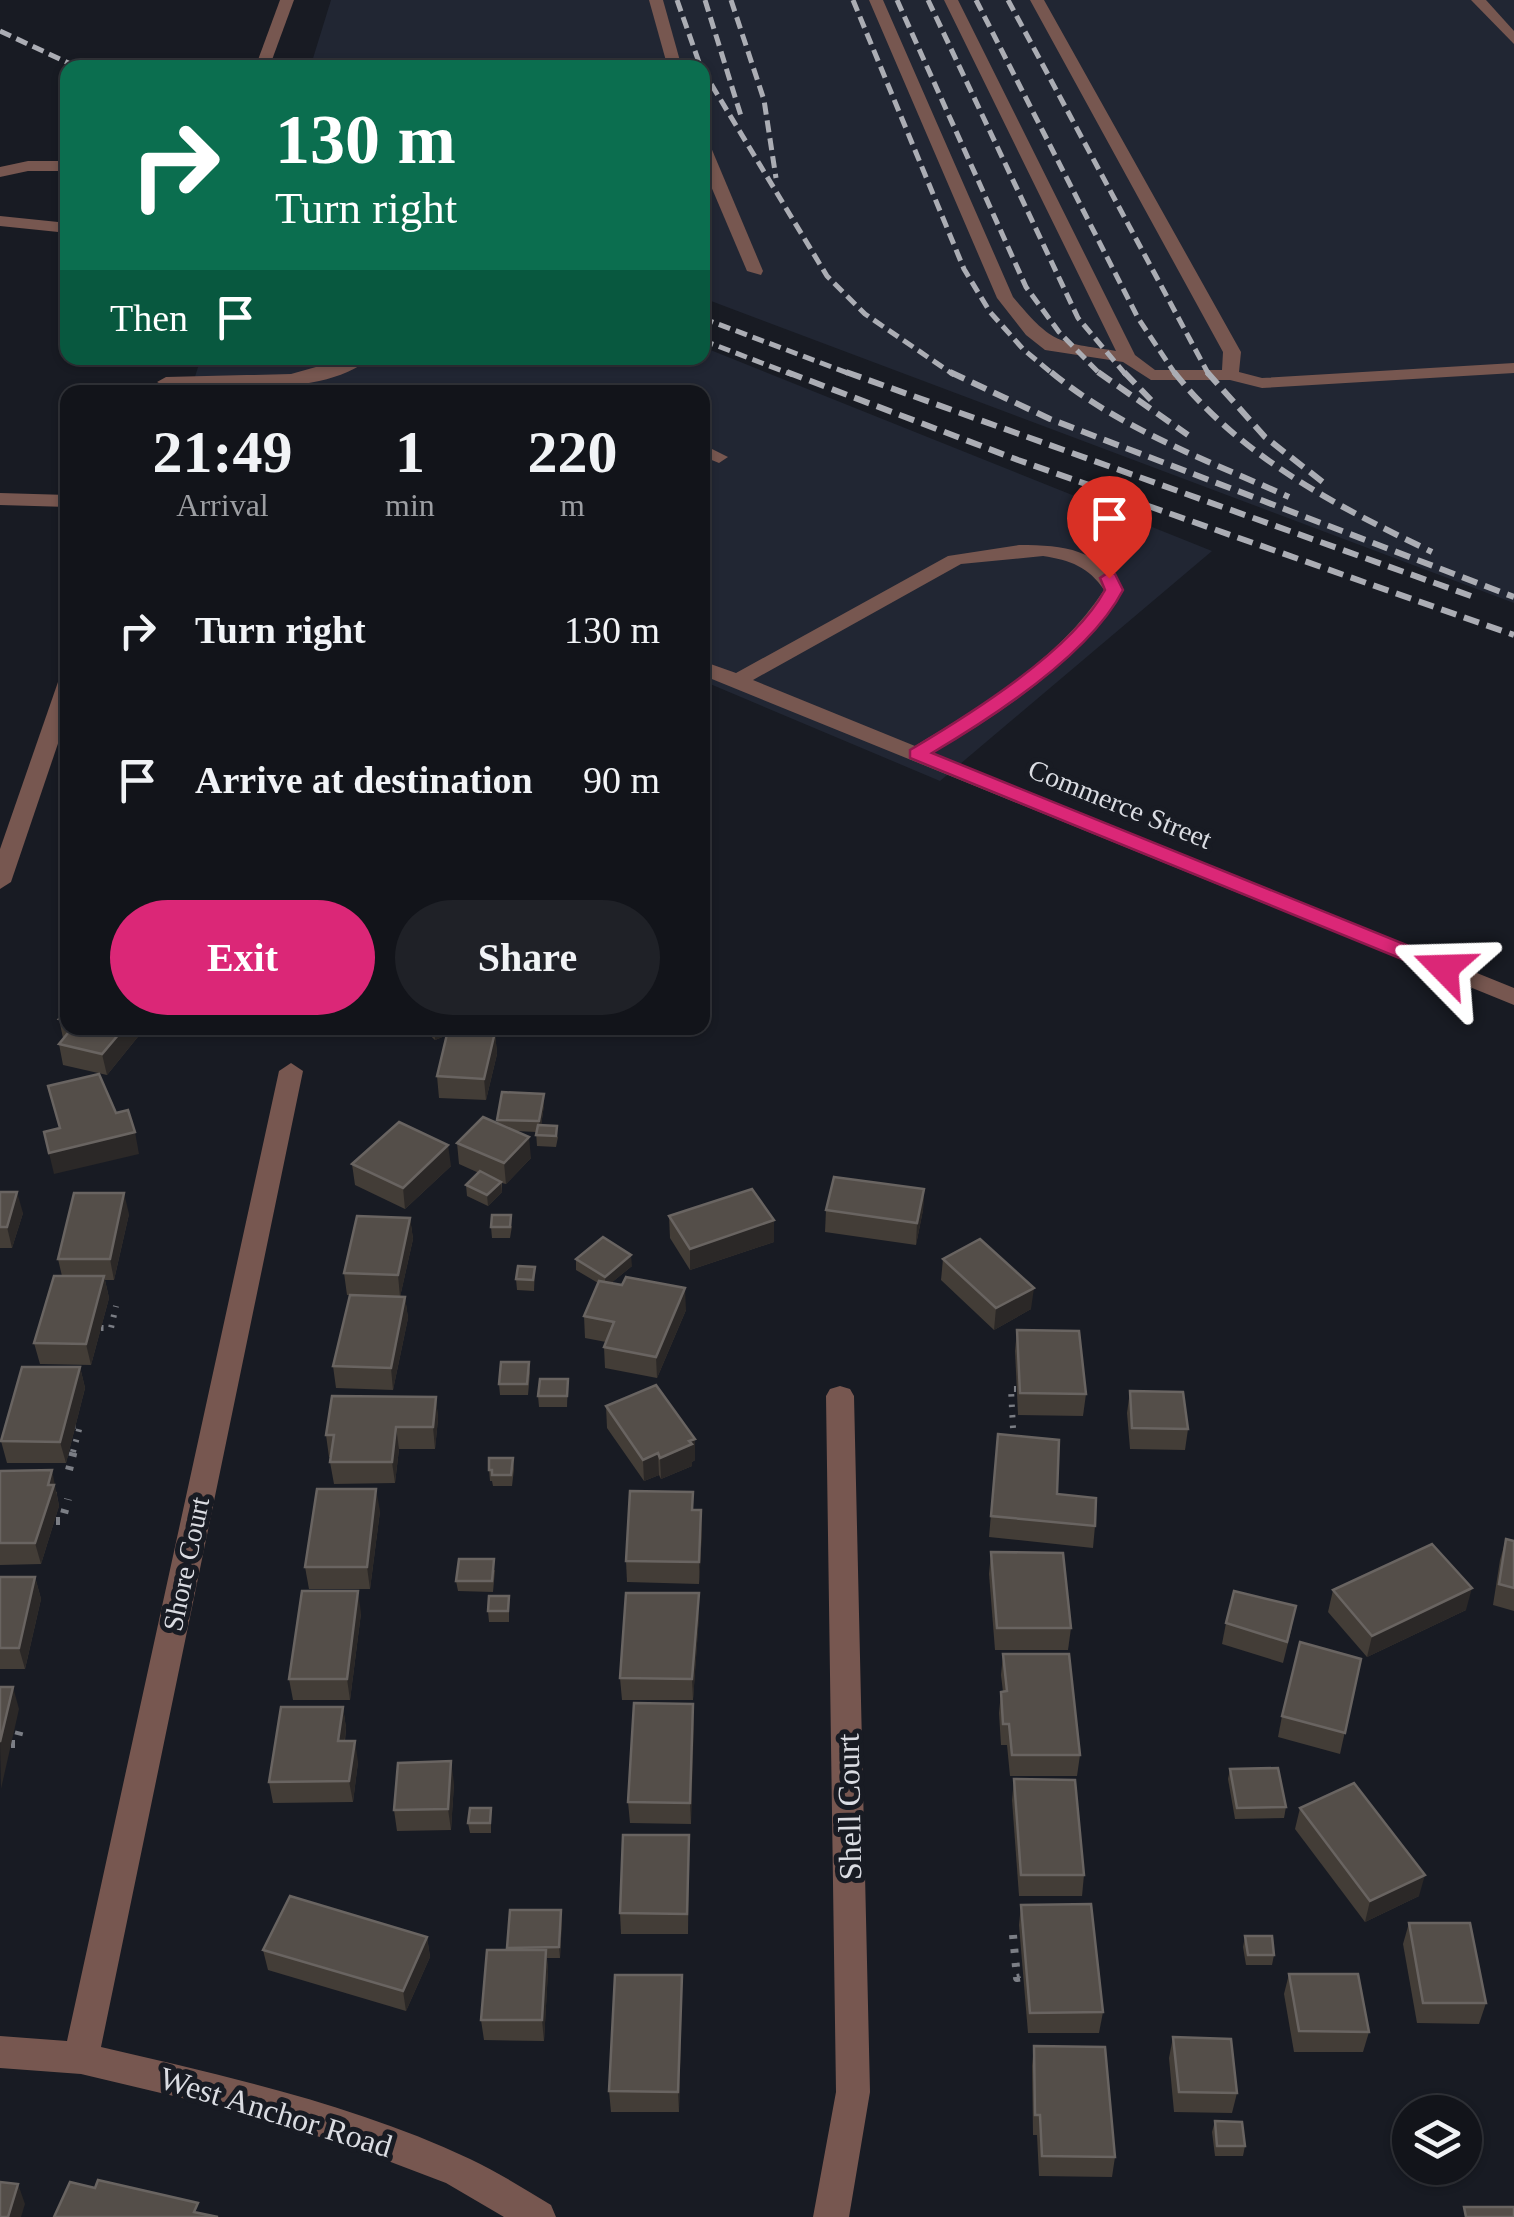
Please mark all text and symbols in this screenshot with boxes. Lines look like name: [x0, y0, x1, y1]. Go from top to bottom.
icon: right: [110, 100, 240, 230]
text: 130 m: [275, 101, 456, 178]
text: Turn right: [275, 183, 457, 233]
icon: arrive: [208, 290, 263, 345]
text: Then: [110, 297, 188, 339]
text: 21:49: [153, 419, 293, 485]
text: 1: [395, 419, 425, 485]
text: 220: [527, 419, 617, 485]
pin: [1067, 476, 1152, 579]
text: Arrival: [176, 487, 269, 523]
text: min: [385, 487, 435, 523]
text: m: [560, 487, 585, 523]
icon: arrive: [1082, 491, 1137, 546]
icon: right: [110, 603, 165, 658]
text: Turn right: [195, 609, 366, 651]
text: 130 m: [564, 609, 660, 651]
icon: arrive: [110, 753, 165, 808]
street label: Commerce Street: [1024, 753, 1216, 855]
text: Arrive at destination: [195, 759, 533, 801]
text: 90 m: [583, 759, 660, 801]
button: Exit: [110, 900, 375, 1015]
button: Share: [395, 900, 660, 1015]
position arrow: [1392, 916, 1496, 1020]
street label: Shore Court: [157, 1494, 215, 1634]
street label: Shell Court: [830, 1733, 868, 1881]
street label: West Anchor Road: [156, 2060, 396, 2164]
map controls: [1392, 2095, 1482, 2185]
button: layers: [1392, 2095, 1482, 2185]

